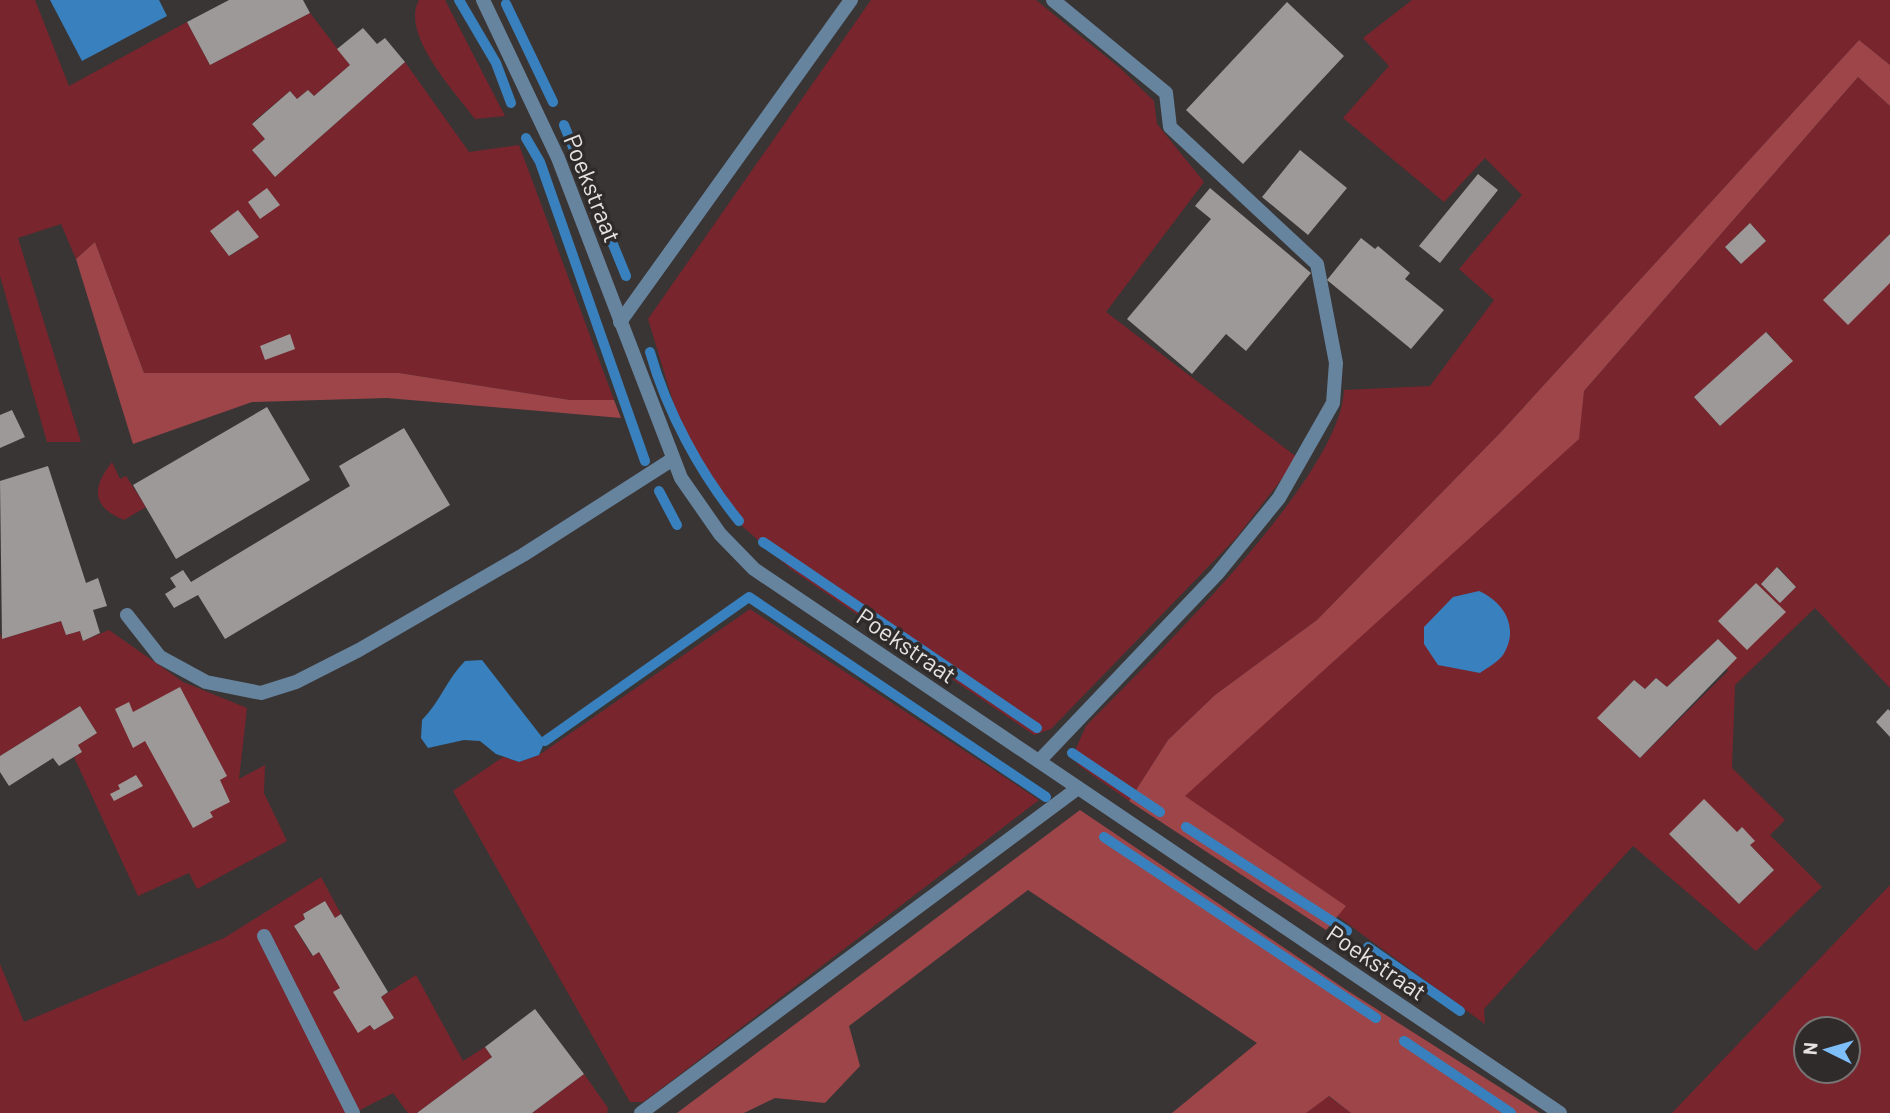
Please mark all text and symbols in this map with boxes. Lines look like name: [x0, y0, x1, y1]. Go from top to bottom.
street label: Poekstraat: [558, 130, 628, 246]
street label: Poekstraat: [852, 601, 962, 689]
street label: Poekstraat: [1322, 918, 1432, 1006]
north arrow: [1792, 1015, 1862, 1085]
text: N: [1798, 1041, 1822, 1056]

